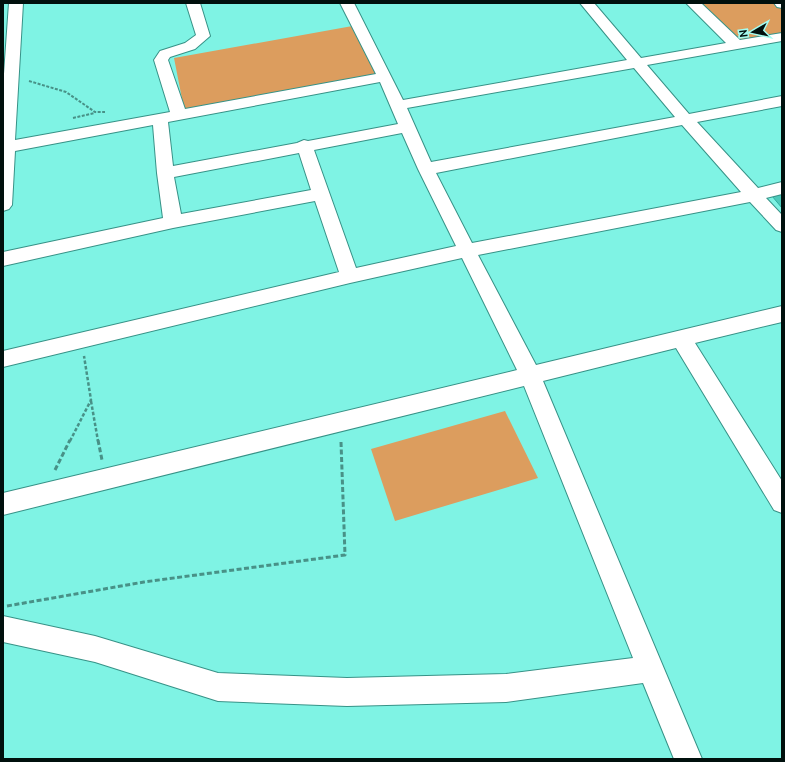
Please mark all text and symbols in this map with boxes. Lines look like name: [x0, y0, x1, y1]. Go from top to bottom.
north arrow: [733, 12, 773, 52]
text: N: [736, 29, 751, 39]

